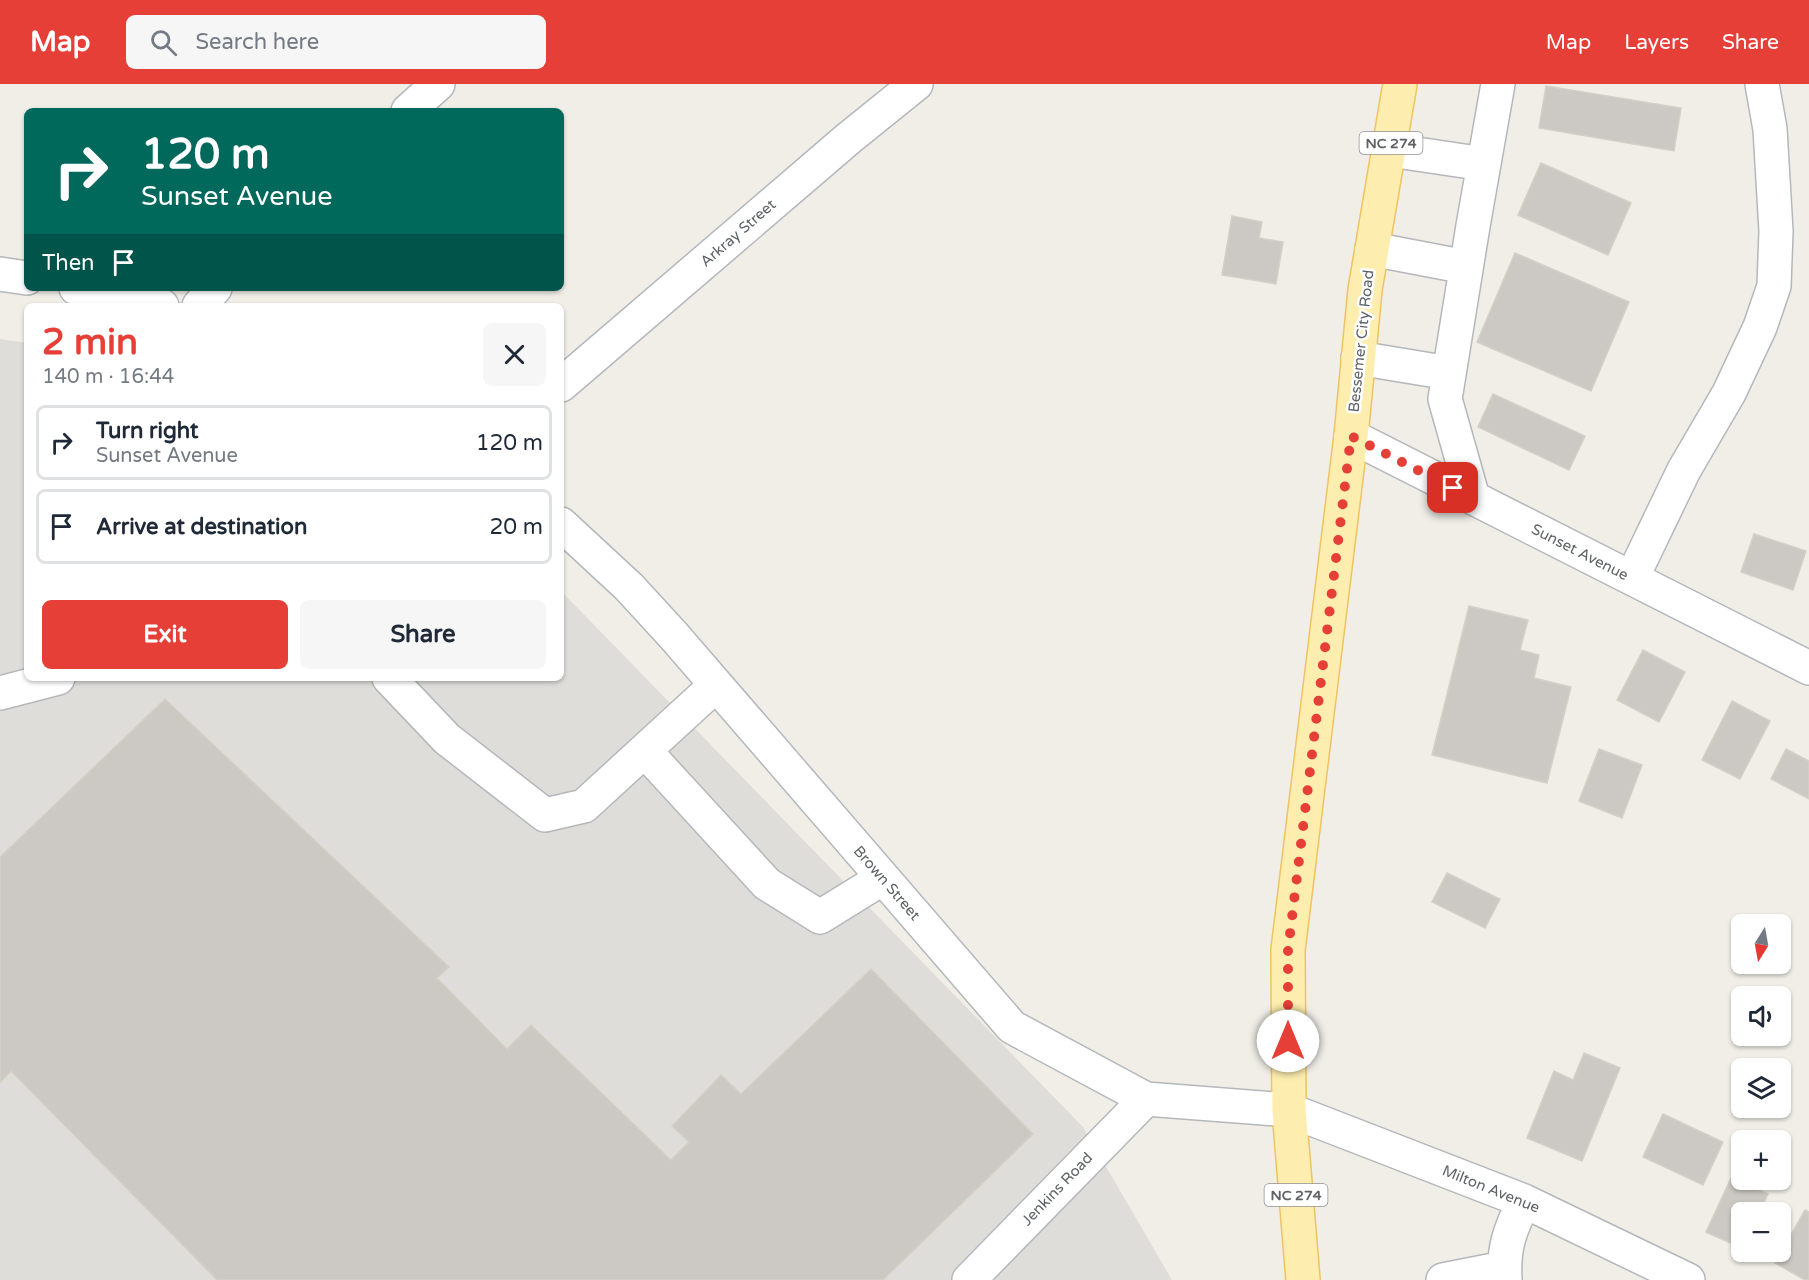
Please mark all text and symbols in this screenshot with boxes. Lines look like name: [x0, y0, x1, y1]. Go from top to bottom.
search box: [126, 15, 546, 69]
text: Map: [30, 25, 90, 59]
icon: search: [147, 26, 180, 59]
text: Search here: [195, 29, 319, 55]
text: Map: [1546, 30, 1591, 55]
text: Layers: [1624, 30, 1689, 55]
text: Share: [1722, 30, 1779, 55]
text: 120 m: [141, 129, 270, 180]
icon: right: [42, 132, 120, 210]
road number: NC 274: [1360, 132, 1422, 154]
text: Sunset Avenue: [141, 180, 332, 213]
street label: Arkray Street: [697, 195, 780, 271]
icon: arrive: [107, 246, 140, 279]
text: Then: [42, 250, 95, 276]
street label: Bessemer City Road: [1345, 269, 1377, 413]
text: 2 min: [42, 321, 138, 364]
button: close: [483, 323, 546, 386]
text: 140 m · 16:44: [42, 365, 174, 389]
text: Turn right: [96, 418, 198, 444]
icon: right: [45, 426, 78, 459]
text: 120 m: [476, 430, 543, 456]
text: Sunset Avenue: [96, 444, 238, 468]
pin: [1427, 462, 1478, 513]
icon: arrive: [1436, 471, 1469, 504]
icon: arrive: [45, 510, 78, 543]
text: Arrive at destination: [96, 514, 307, 540]
text: 20 m: [489, 514, 543, 540]
street label: Sunset Avenue: [1529, 520, 1631, 584]
button: Exit: [42, 600, 288, 669]
button: Share: [300, 600, 546, 669]
street label: Brown Street: [850, 842, 924, 924]
north arrow: [1731, 914, 1791, 974]
map controls: [1731, 914, 1791, 1262]
button: sound: [1731, 986, 1791, 1046]
position arrow: [1256, 1009, 1320, 1073]
button: layers: [1731, 1058, 1791, 1118]
button: +: [1731, 1130, 1791, 1190]
street label: Jenkins Road: [1018, 1149, 1096, 1229]
street label: Milton Avenue: [1440, 1161, 1542, 1217]
road number: NC 274: [1264, 1184, 1328, 1206]
button: −: [1731, 1202, 1791, 1262]

